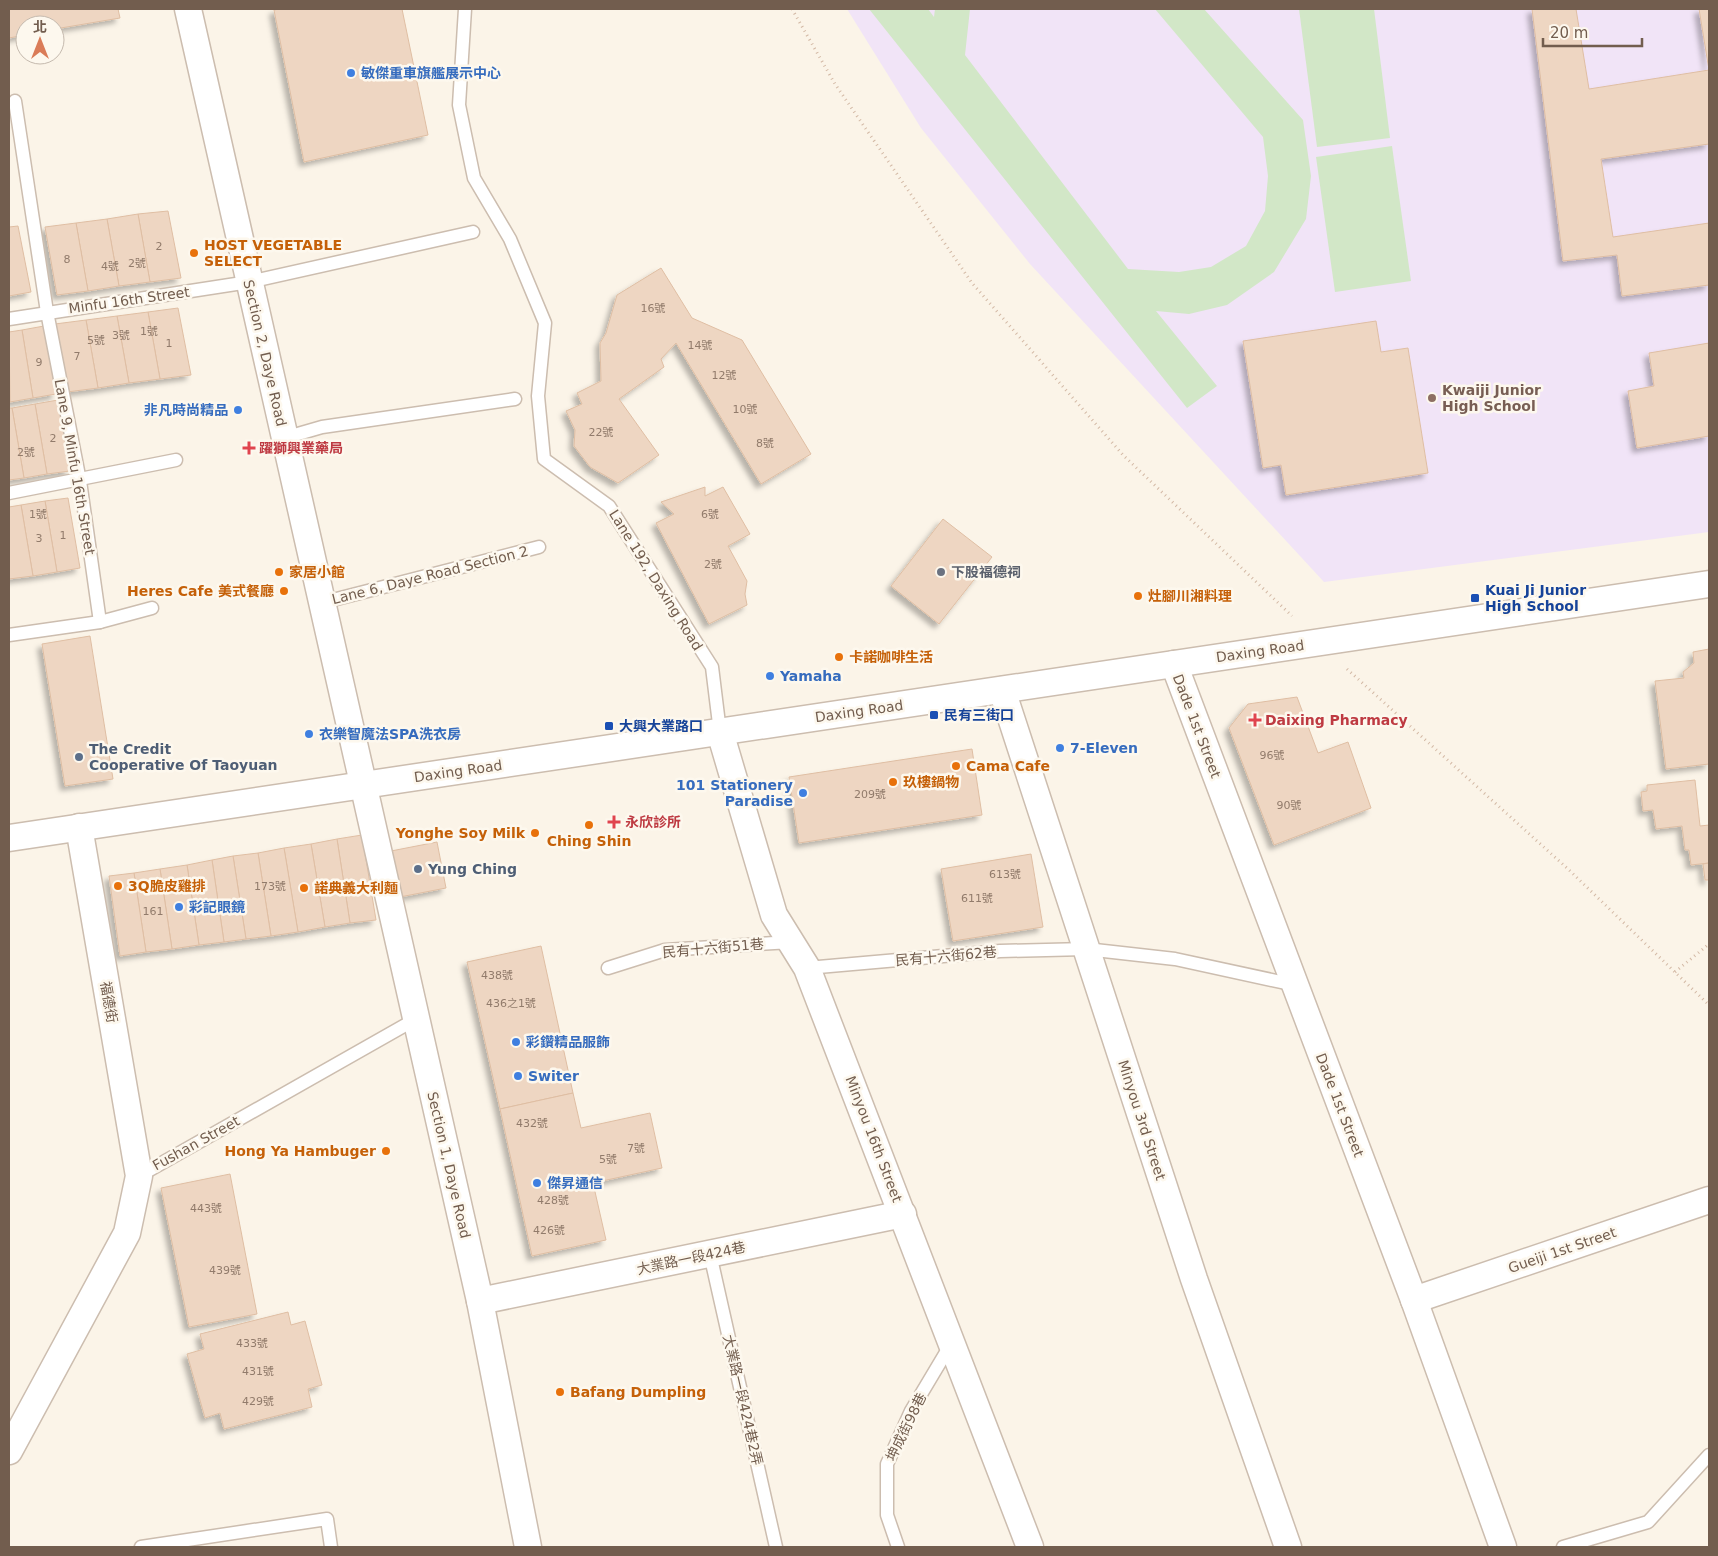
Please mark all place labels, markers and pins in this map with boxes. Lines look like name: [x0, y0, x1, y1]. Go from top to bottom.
place label: 敏傑重車旗艦展示中心: [361, 65, 501, 81]
marker: 敏傑重車旗艦展示中心: [345, 67, 357, 79]
place label: HOST VEGETABLE SELECT: [204, 237, 342, 269]
marker: HOST VEGETABLE SELECT: [188, 247, 200, 259]
place label: Kwaiji Junior High School: [1442, 382, 1541, 414]
marker: Kwaiji Junior High School: [1426, 392, 1438, 404]
place label: 非凡時尚精品: [144, 402, 228, 418]
marker: 非凡時尚精品: [232, 404, 244, 416]
place label: 躍獅興業藥局: [259, 440, 343, 456]
marker: 躍獅興業藥局: [243, 442, 255, 454]
place label: 家居小館: [289, 564, 345, 580]
place label: 下股福德祠: [951, 564, 1021, 580]
marker: 家居小館: [273, 566, 285, 578]
marker: 下股福德祠: [935, 566, 947, 578]
place label: Kuai Ji Junior High School: [1485, 582, 1586, 614]
place label: Heres Cafe 美式餐廳: [127, 583, 274, 599]
marker: Heres Cafe 美式餐廳: [278, 585, 290, 597]
place label: 灶腳川湘料理: [1148, 588, 1232, 604]
marker: 灶腳川湘料理: [1132, 590, 1144, 602]
marker: Kuai Ji Junior High School: [1469, 592, 1481, 604]
place label: 卡諾咖啡生活: [849, 649, 933, 665]
marker: 卡諾咖啡生活: [833, 651, 845, 663]
place label: Yamaha: [779, 668, 842, 684]
marker: Yamaha: [764, 670, 776, 682]
place label: 民有三街口: [944, 707, 1014, 723]
marker: 民有三街口: [928, 709, 940, 721]
place label: Daixing Pharmacy: [1265, 712, 1408, 728]
marker: Daixing Pharmacy: [1249, 714, 1261, 726]
place label: 大興大業路口: [619, 718, 703, 734]
marker: 大興大業路口: [603, 720, 615, 732]
place label: 衣樂智魔法SPA洗衣房: [319, 726, 461, 742]
marker: 衣樂智魔法SPA洗衣房: [303, 728, 315, 740]
place label: 7-Eleven: [1070, 740, 1138, 756]
place label: The Credit Cooperative Of Taoyuan: [89, 741, 278, 773]
marker: 7-Eleven: [1054, 742, 1066, 754]
marker: The Credit Cooperative Of Taoyuan: [73, 751, 85, 763]
place label: Cama Cafe: [966, 758, 1050, 774]
marker: Cama Cafe: [950, 760, 962, 772]
place label: 玖樓鍋物: [903, 774, 959, 790]
marker: 玖樓鍋物: [887, 776, 899, 788]
place label: 101 Stationery Paradise: [676, 777, 793, 809]
marker: 101 Stationery Paradise: [797, 787, 809, 799]
place label: 永欣診所: [625, 814, 681, 830]
marker: 永欣診所: [607, 815, 621, 829]
marker: Ching Shin: [583, 819, 595, 831]
place label: Yonghe Soy Milk: [395, 825, 526, 841]
marker: Yonghe Soy Milk: [529, 827, 541, 839]
place label: Ching Shin: [547, 833, 631, 849]
place label: Yung Ching: [427, 861, 517, 877]
marker: Yung Ching: [412, 863, 424, 875]
place label: 3Q脆皮雞排: [128, 878, 206, 894]
marker: 3Q脆皮雞排: [112, 880, 124, 892]
place label: 諾典義大利麵: [314, 880, 398, 896]
marker: 諾典義大利麵: [298, 882, 310, 894]
place label: 彩記眼鏡: [189, 899, 245, 915]
marker: 彩記眼鏡: [173, 901, 185, 913]
place label: 彩鑽精品服飾: [526, 1034, 610, 1050]
marker: 彩鑽精品服飾: [510, 1036, 522, 1048]
place label: Switer: [528, 1068, 579, 1084]
marker: Switer: [512, 1070, 524, 1082]
place label: Hong Ya Hambuger: [224, 1143, 376, 1159]
marker: Hong Ya Hambuger: [380, 1145, 392, 1157]
place label: 傑昇通信: [547, 1175, 603, 1191]
marker: 傑昇通信: [531, 1177, 543, 1189]
place label: Bafang Dumpling: [570, 1384, 706, 1400]
marker: Bafang Dumpling: [554, 1386, 566, 1398]

